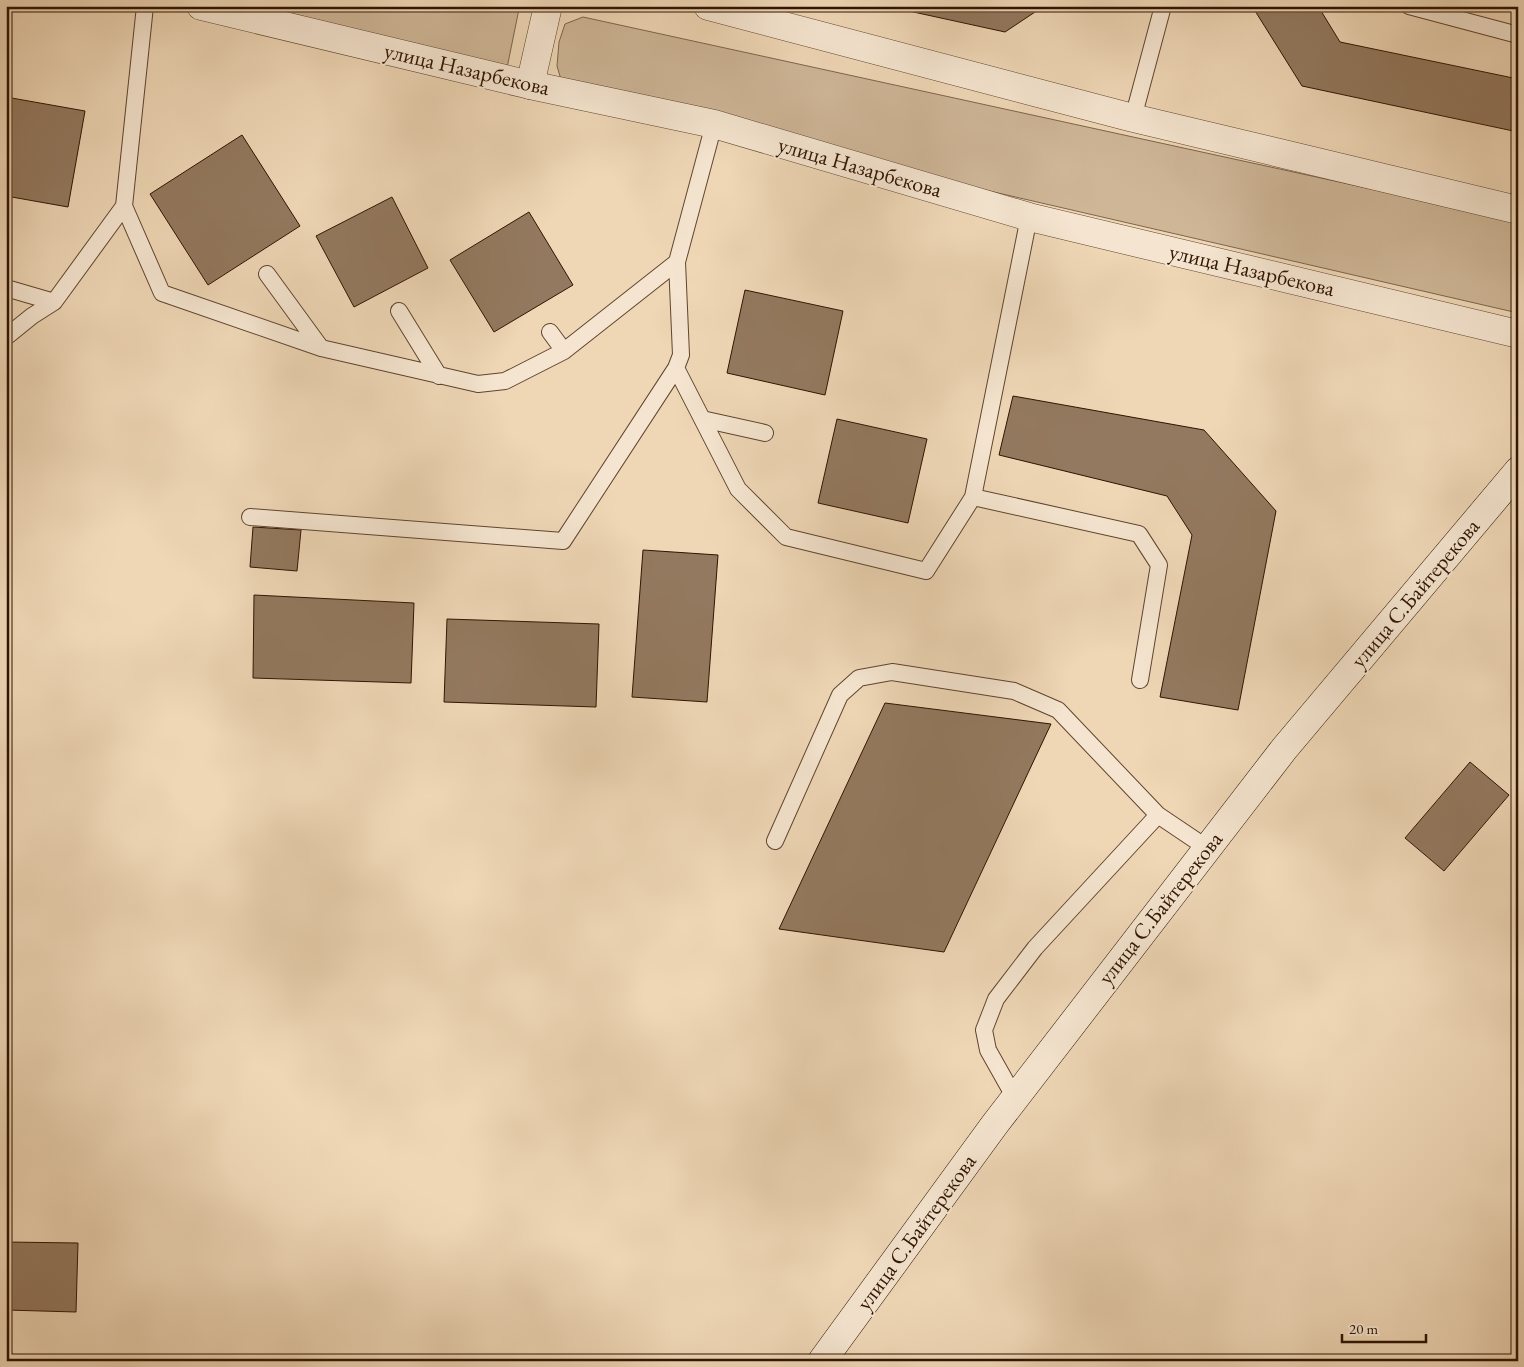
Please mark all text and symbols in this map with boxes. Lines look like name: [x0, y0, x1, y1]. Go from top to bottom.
street label: улица Назарбекова: [381, 36, 553, 102]
street label: улица Назарбекова: [775, 130, 945, 204]
street label: улица Назарбекова: [1166, 237, 1338, 303]
street label: улица С.Байтерекова: [1344, 512, 1486, 674]
street label: улица С.Байтерекова: [1091, 825, 1229, 990]
street label: улица С.Байтерекова: [849, 1148, 983, 1316]
scale bar: [1342, 1312, 1425, 1344]
text: 20 m: [1349, 1319, 1378, 1338]

